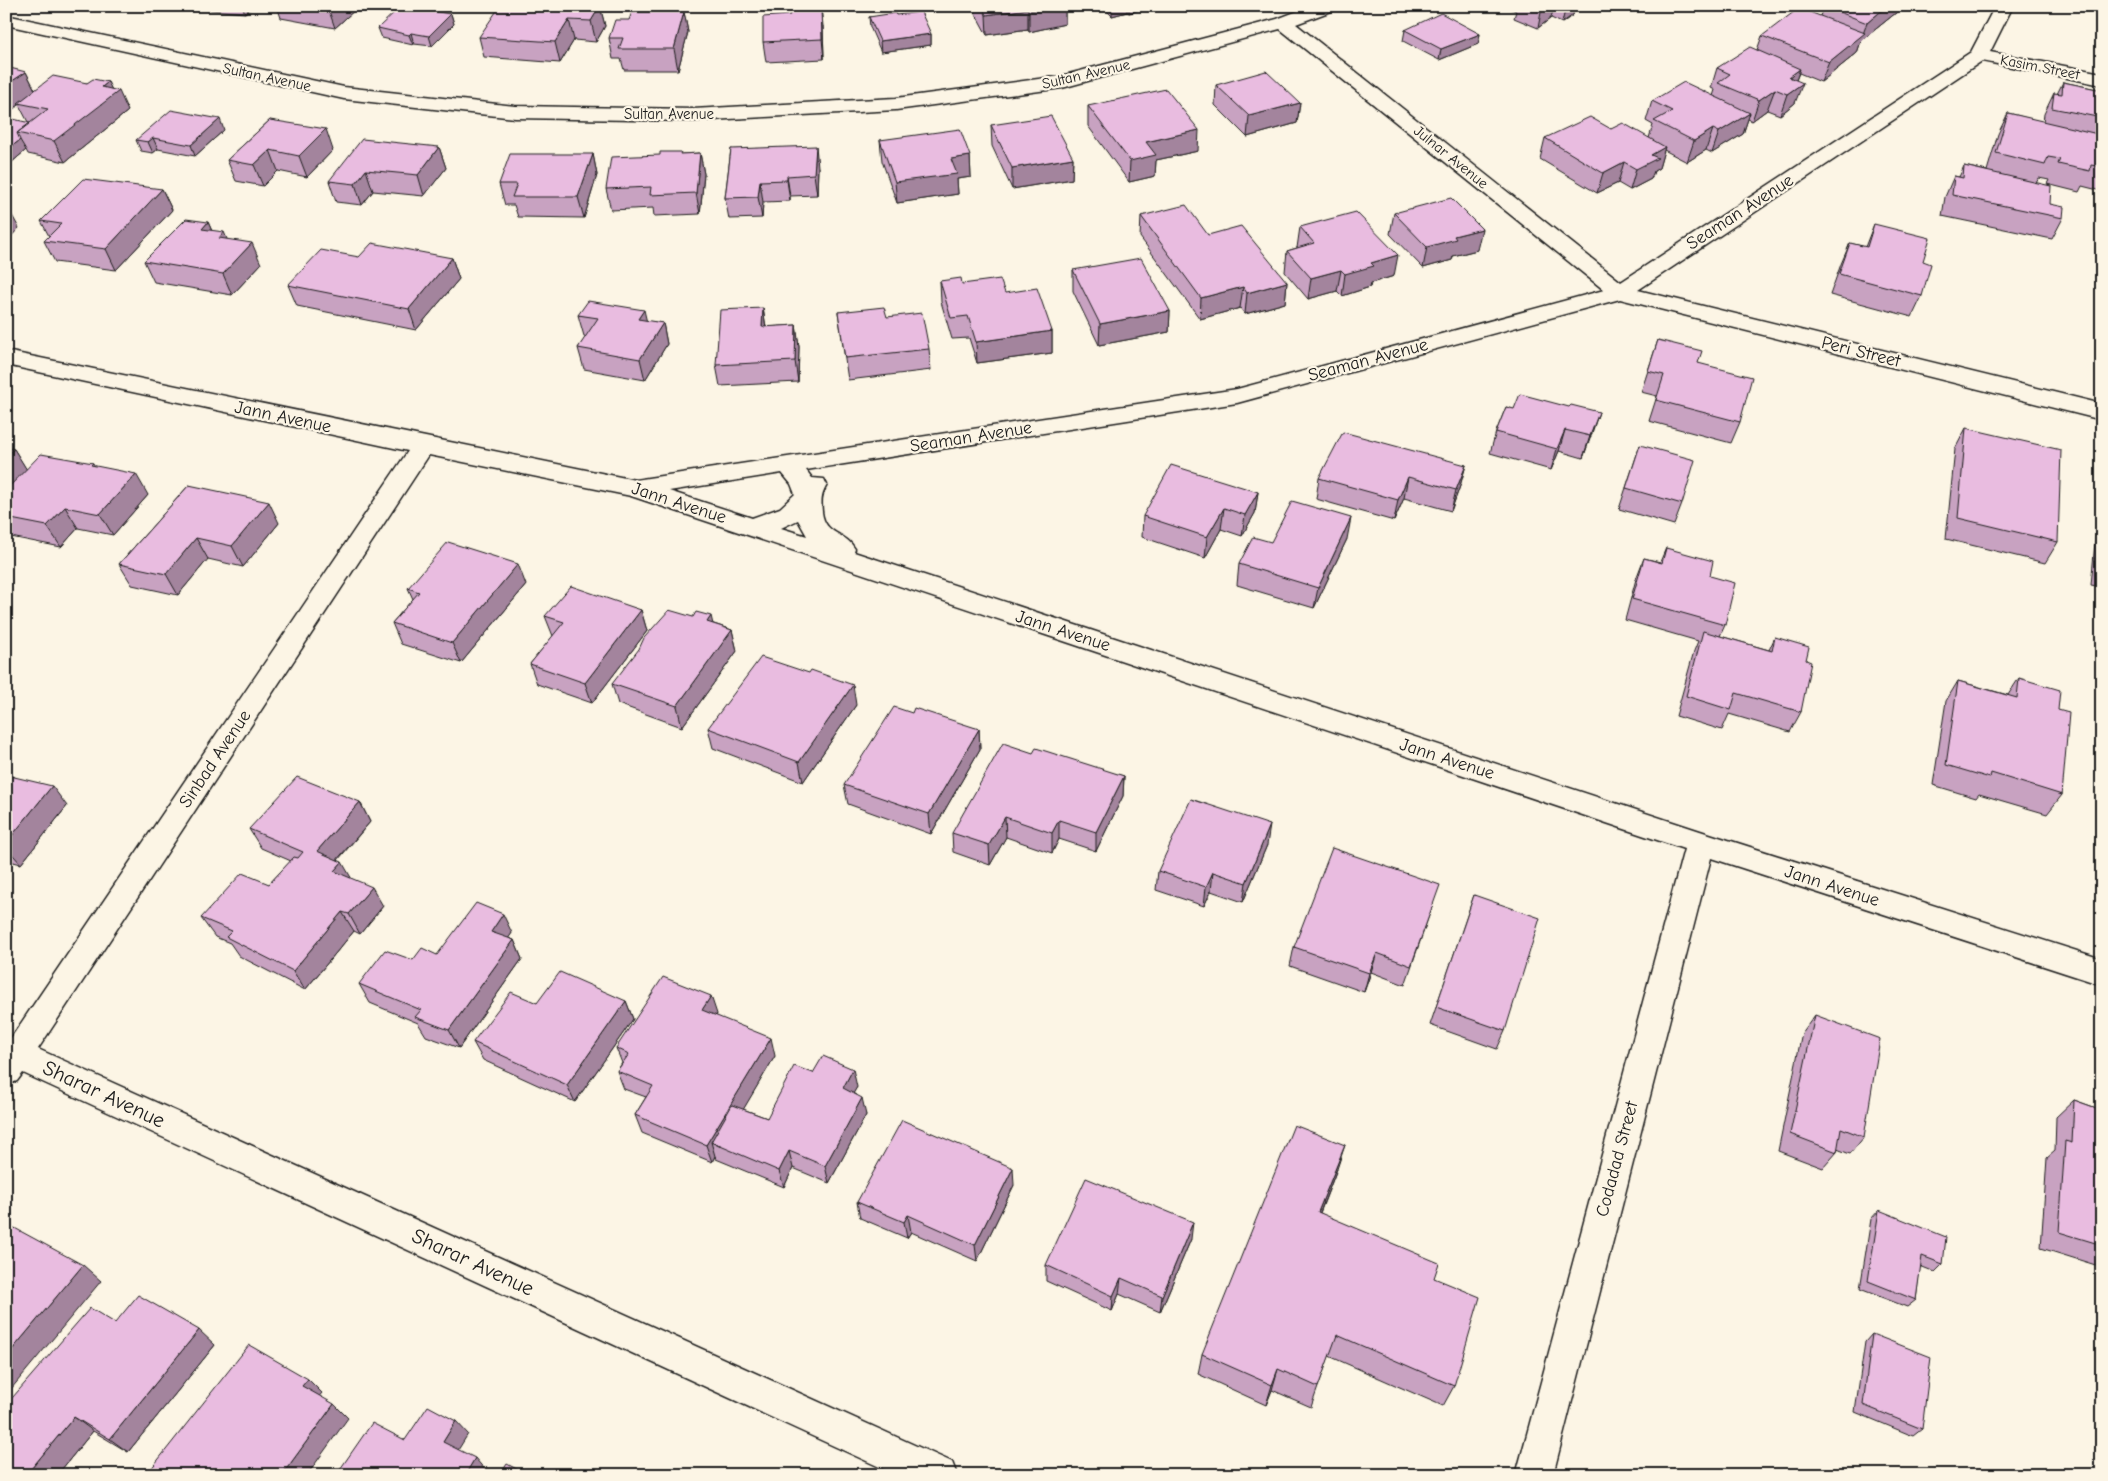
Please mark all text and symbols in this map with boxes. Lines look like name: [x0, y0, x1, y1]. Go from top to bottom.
street label: Kasim Street: [1999, 50, 2082, 84]
street label: Sultan Avenue: [1040, 55, 1132, 93]
street label: Sultan Avenue: [221, 59, 313, 95]
street label: Sultan Avenue: [624, 105, 714, 123]
street label: Julnar Avenue: [1410, 122, 1492, 193]
street label: Seaman Avenue: [1683, 170, 1797, 254]
street label: Peri Street: [1819, 332, 1903, 372]
street label: Seaman Avenue: [1306, 334, 1430, 386]
street label: Jann Avenue: [233, 397, 333, 437]
street label: Seaman Avenue: [909, 417, 1033, 457]
street label: Jann Avenue: [629, 478, 729, 528]
street label: Jann Avenue: [1013, 606, 1113, 656]
street label: Sinbad Avenue: [175, 706, 255, 812]
street label: Jann Avenue: [1397, 734, 1497, 784]
street label: Jann Avenue: [1782, 861, 1882, 911]
street label: Sharar Avenue: [39, 1055, 169, 1133]
street label: Codadad Street: [1591, 1098, 1643, 1219]
street label: Sharar Avenue: [408, 1223, 538, 1301]

